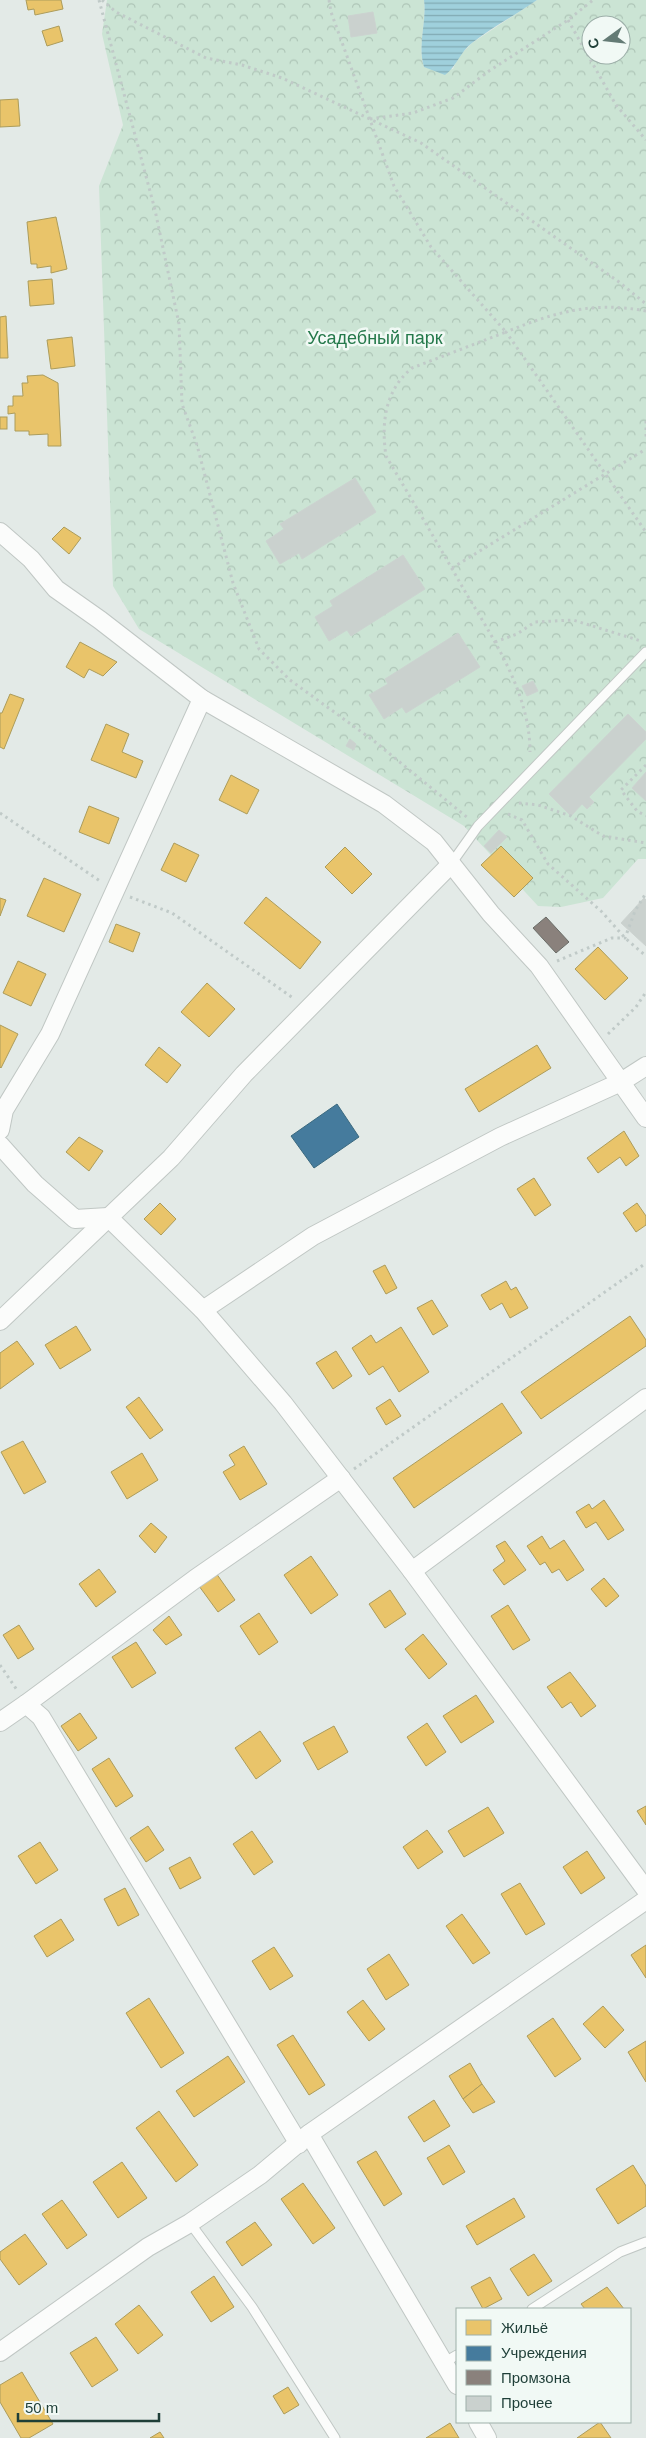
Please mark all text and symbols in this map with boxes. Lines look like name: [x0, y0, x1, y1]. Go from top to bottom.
north arrow: [581, 15, 631, 65]
text: С: [584, 36, 602, 50]
park label: Усадебный парк: [307, 328, 443, 348]
legend: [456, 2308, 631, 2423]
text: Жильё: [501, 2319, 548, 2336]
text: Учреждения: [501, 2344, 587, 2361]
text: Промзона: [501, 2369, 571, 2386]
scale bar: [18, 2390, 159, 2422]
text: Прочее: [501, 2394, 553, 2411]
text: 50 m: [25, 2399, 58, 2416]

